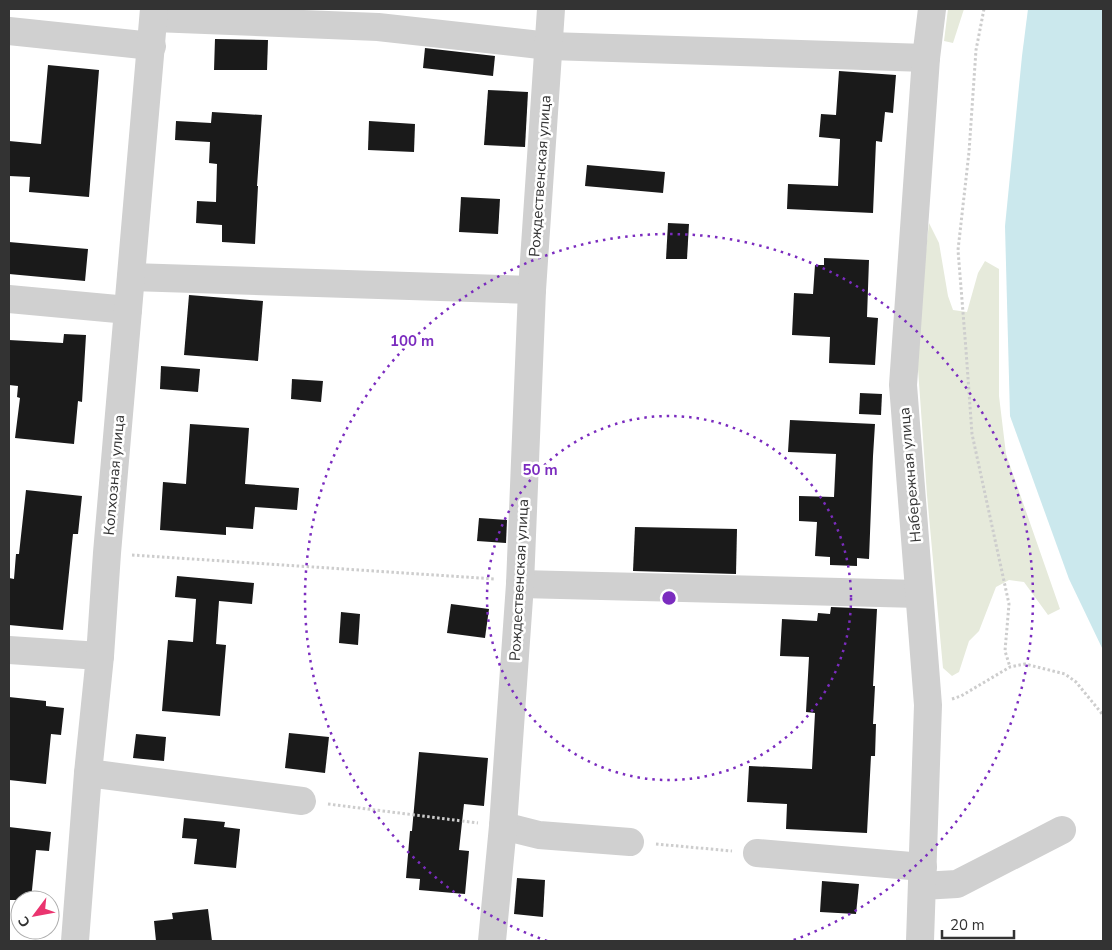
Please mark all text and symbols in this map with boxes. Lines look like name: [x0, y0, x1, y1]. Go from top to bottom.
street label: Рождественская улица: [524, 94, 556, 258]
text: 100 m: [390, 331, 434, 351]
street label: Набережная улица: [894, 407, 926, 543]
street label: Колхозная улица: [99, 414, 129, 536]
text: 50 m: [522, 460, 558, 480]
street label: Рождественская улица: [505, 498, 533, 662]
centre of rings: [660, 589, 678, 607]
north arrow: [10, 890, 60, 940]
scale bar: [942, 908, 1014, 940]
text: С: [14, 912, 35, 931]
text: 20 m: [950, 915, 985, 935]

